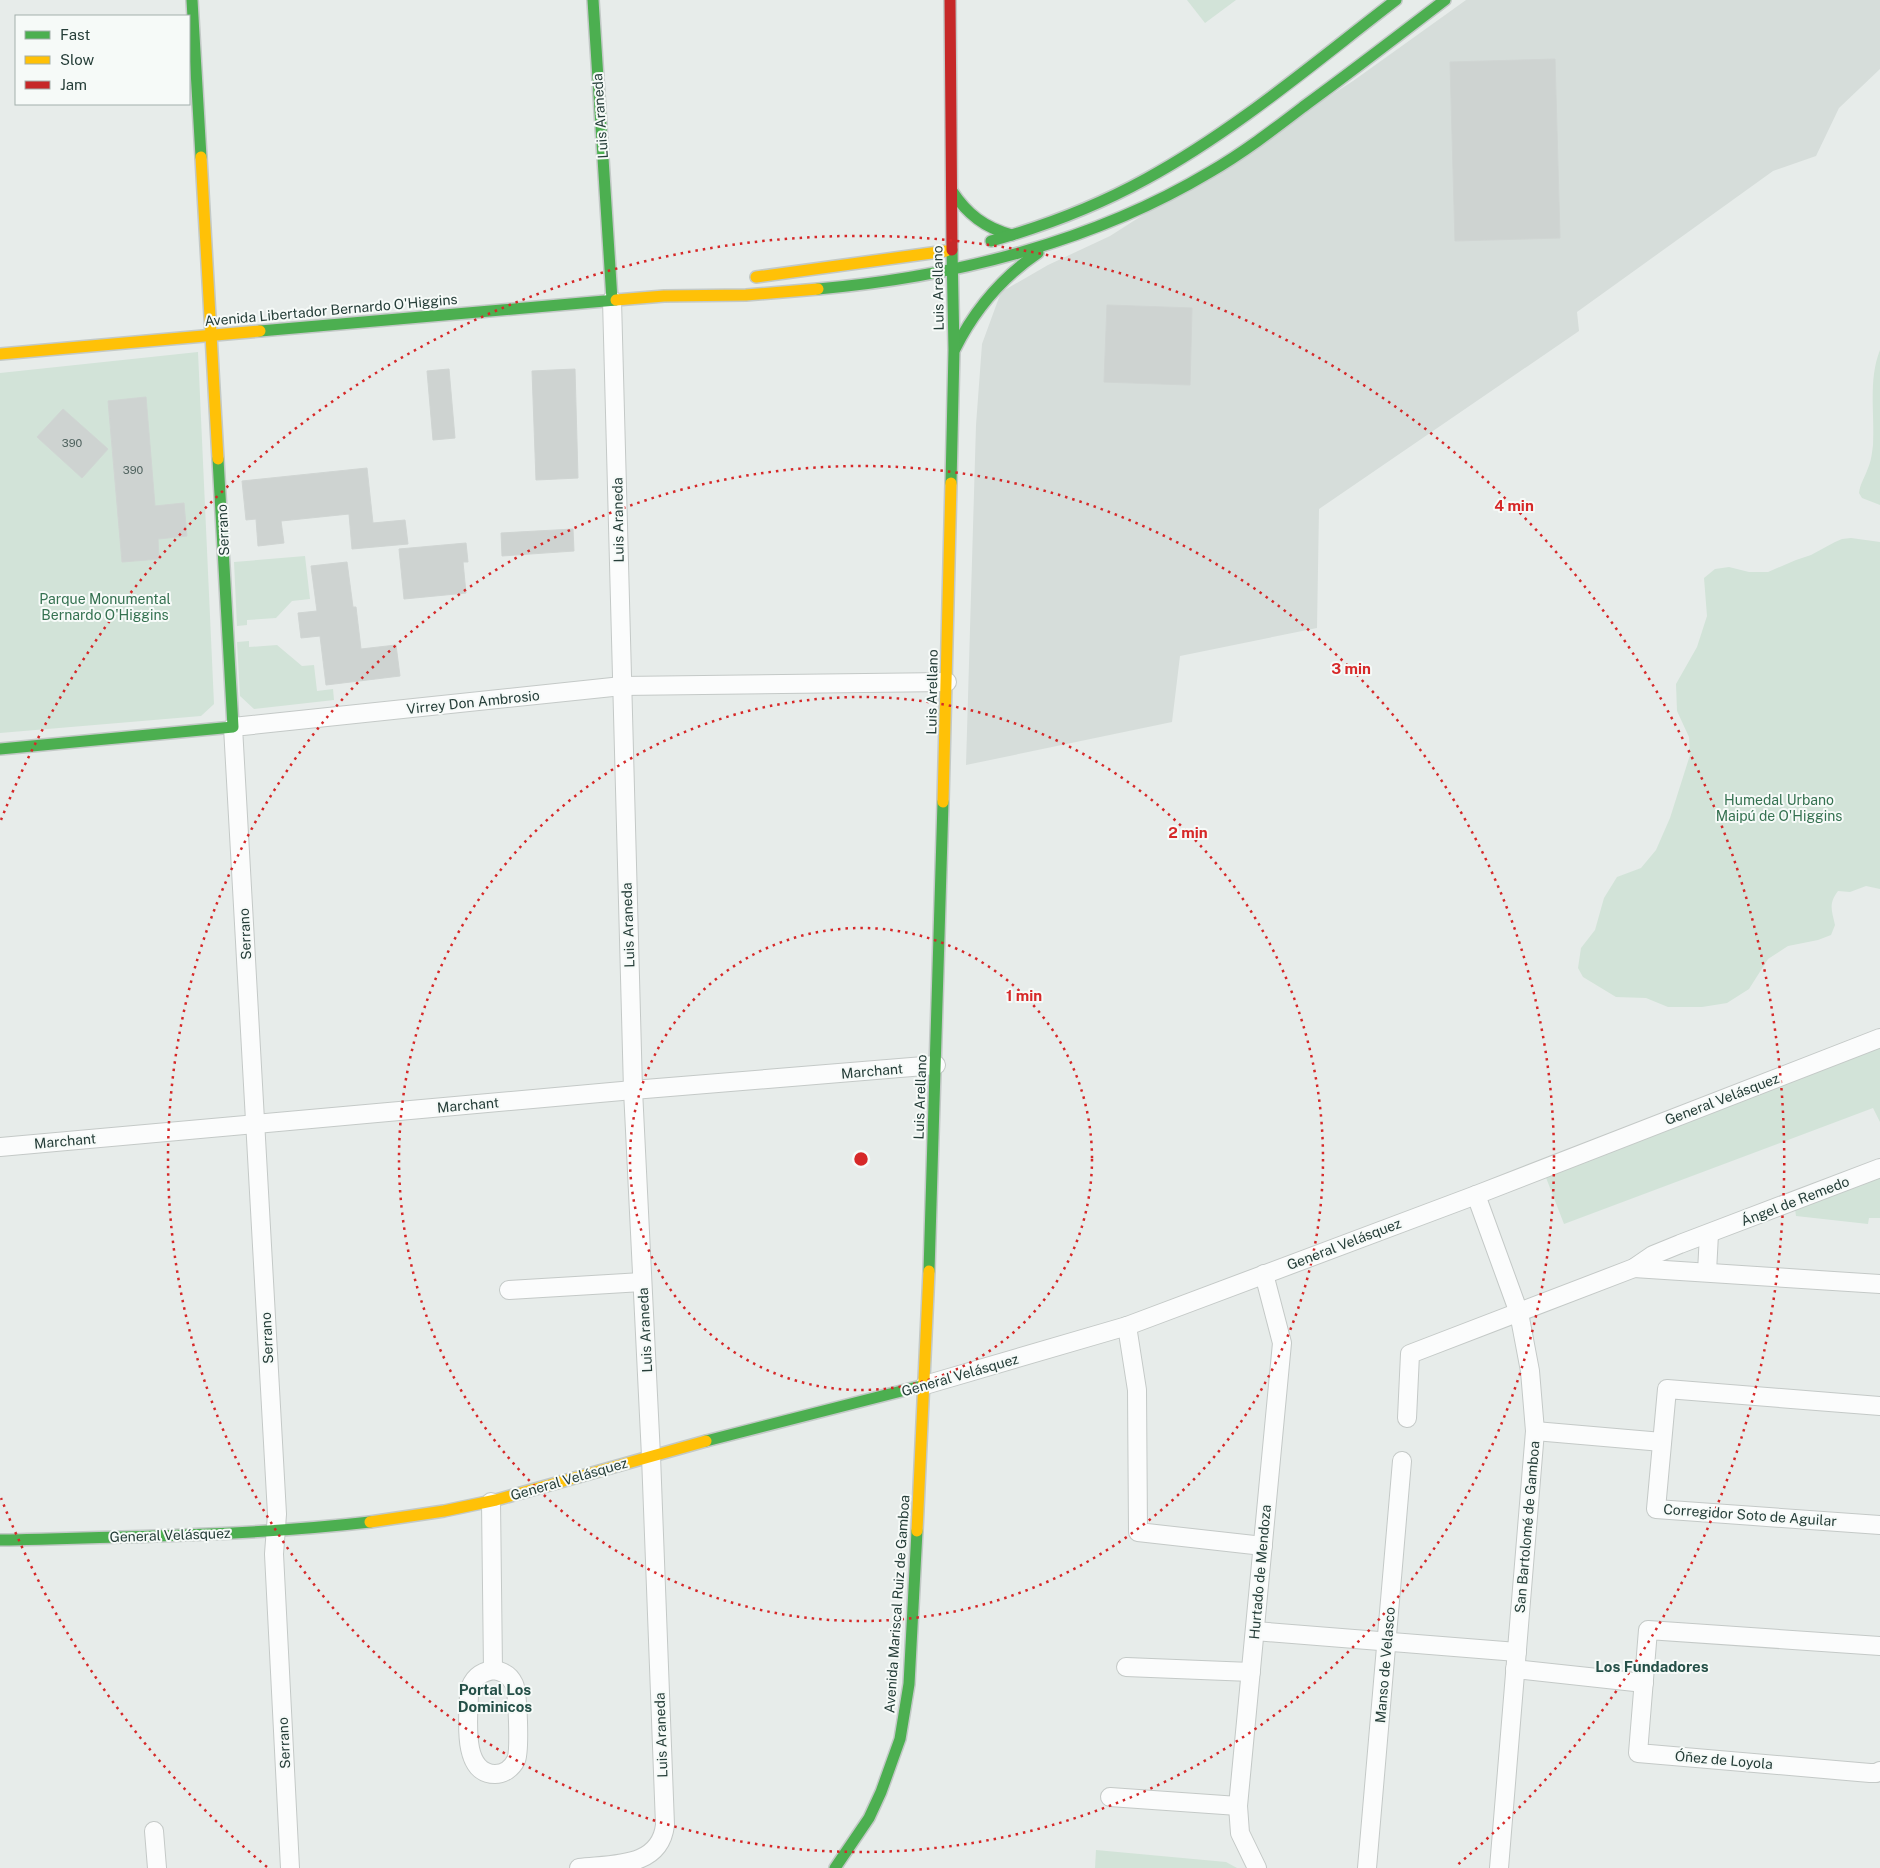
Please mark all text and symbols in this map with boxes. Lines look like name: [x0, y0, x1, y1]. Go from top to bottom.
legend: [15, 15, 190, 105]
text: Fast: [60, 26, 90, 43]
text: Slow: [60, 51, 95, 68]
street label: Luis Araneda: [589, 73, 611, 159]
text: Jam: [60, 76, 87, 93]
street label: Luis Arellano: [929, 245, 947, 331]
street label: Avenida Libertador Bernardo O'Higgins: [204, 291, 458, 329]
house number: 390: [62, 437, 82, 449]
house number: 390: [123, 464, 143, 476]
street label: Luis Araneda: [609, 477, 627, 563]
text: 4 min: [1494, 497, 1534, 514]
street label: Serrano: [214, 504, 232, 556]
park label: Parque Monumental Bernardo O'Higgins: [39, 591, 171, 623]
street label: Luis Arellano: [923, 649, 941, 735]
text: 3 min: [1331, 660, 1371, 677]
street label: Virrey Don Ambrosio: [406, 687, 540, 717]
park label: Humedal Urbano Maipú de O'Higgins: [1716, 792, 1842, 824]
text: 2 min: [1168, 824, 1208, 841]
street label: Luis Araneda: [619, 882, 637, 968]
street label: Serrano: [236, 908, 254, 960]
text: 1 min: [1006, 987, 1042, 1004]
street label: Luis Arellano: [911, 1054, 929, 1140]
street label: Marchant: [840, 1060, 904, 1082]
street label: General Velásquez: [1663, 1070, 1782, 1128]
street label: Marchant: [436, 1094, 500, 1116]
street label: Marchant: [33, 1130, 97, 1152]
centre of rings: [852, 1150, 870, 1168]
street label: Ángel de Remedo: [1738, 1172, 1852, 1229]
street label: General Velásquez: [1285, 1215, 1404, 1273]
street label: Luis Araneda: [635, 1287, 655, 1373]
street label: Serrano: [258, 1312, 276, 1364]
street label: General Velásquez: [900, 1351, 1021, 1399]
street label: San Bartolomé de Gamboa: [1512, 1440, 1542, 1614]
street label: General Velásquez: [509, 1455, 630, 1503]
street label: Avenida Mariscal Ruiz de Gamboa: [881, 1494, 913, 1714]
street label: Corregidor Soto de Aguilar: [1663, 1501, 1837, 1529]
street label: Hurtado de Mendoza: [1246, 1504, 1274, 1640]
street label: General Velásquez: [109, 1525, 231, 1545]
street label: Manso de Velasco: [1372, 1606, 1398, 1724]
district label: Los Fundadores: [1595, 1658, 1709, 1675]
district label: Portal Los Dominicos: [458, 1681, 532, 1715]
street label: Luis Araneda: [652, 1692, 670, 1778]
street label: Serrano: [275, 1717, 293, 1769]
street label: Óñez de Loyola: [1674, 1746, 1774, 1772]

